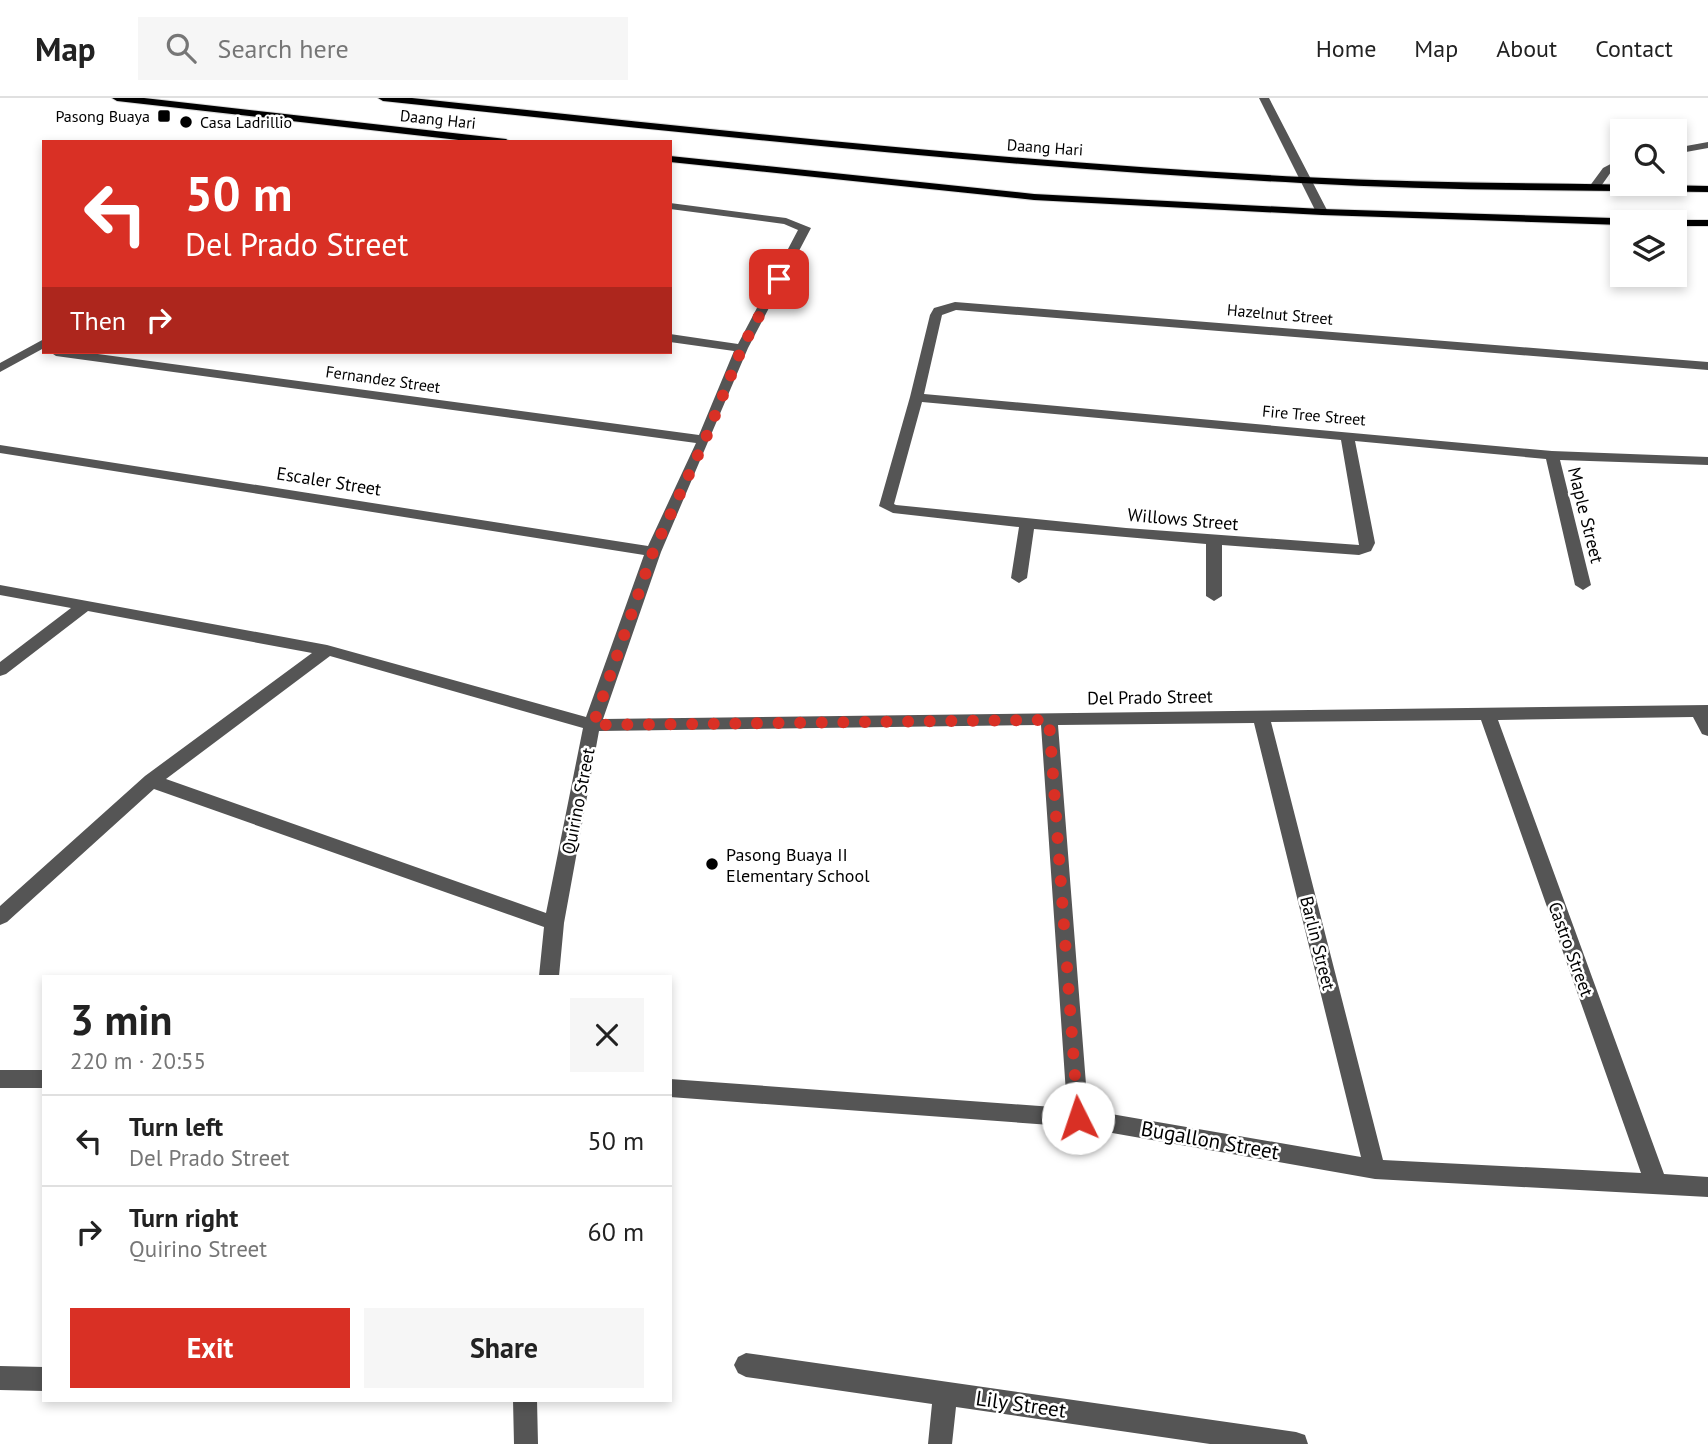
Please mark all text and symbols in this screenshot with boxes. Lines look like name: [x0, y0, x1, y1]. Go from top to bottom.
search box: [138, 17, 628, 80]
text: Map: [35, 27, 96, 70]
icon: search: [162, 29, 200, 67]
text: Search here: [218, 32, 349, 65]
text: Home: [1316, 33, 1376, 64]
text: Map: [1414, 33, 1458, 64]
text: About: [1496, 33, 1557, 64]
text: Contact: [1595, 33, 1673, 64]
street label: Daang Hari: [399, 105, 477, 133]
place label: Pasong Buaya: [55, 106, 150, 126]
marker: Pasong Buaya: [156, 108, 172, 124]
place label: Casa Ladrillio: [200, 112, 292, 132]
marker: Casa Ladrillio: [178, 114, 194, 130]
map controls: [1610, 119, 1687, 287]
button: search: [1610, 119, 1687, 196]
street label: Daang Hari: [1006, 134, 1084, 160]
text: 50 m: [185, 161, 292, 225]
icon: left: [70, 168, 161, 259]
button: layers: [1610, 210, 1687, 287]
text: Del Prado Street: [185, 223, 408, 265]
pin: [749, 249, 809, 309]
icon: arrive: [760, 260, 798, 298]
street label: Hazelnut Street: [1226, 299, 1334, 329]
icon: right: [140, 301, 178, 339]
text: Then: [70, 304, 126, 337]
street label: Fernandez Street: [324, 361, 442, 397]
street label: Fire Tree Street: [1261, 401, 1367, 430]
street label: Escaler Street: [275, 461, 383, 501]
street label: Maple Street: [1563, 465, 1609, 565]
street label: Willows Street: [1127, 503, 1239, 535]
street label: Del Prado Street: [1087, 684, 1213, 710]
street label: Quirino Street: [556, 746, 600, 856]
place label: Pasong Buaya II Elementary School: [726, 843, 870, 887]
marker: Pasong Buaya II Elementary School: [704, 856, 720, 872]
street label: Barlin Street: [1295, 894, 1341, 992]
street label: Castro Street: [1543, 898, 1599, 1000]
text: 3 min: [70, 992, 172, 1047]
button: close: [570, 998, 644, 1072]
text: 220 m · 20:55: [70, 1046, 206, 1075]
position arrow: [1041, 1081, 1115, 1155]
text: Turn left: [129, 1110, 223, 1143]
street label: Bugallon Street: [1139, 1115, 1281, 1165]
icon: left: [70, 1122, 108, 1160]
text: 50 m: [588, 1124, 644, 1157]
text: Del Prado Street: [129, 1143, 289, 1172]
text: Turn right: [129, 1201, 238, 1234]
icon: right: [70, 1213, 108, 1251]
text: 60 m: [588, 1215, 644, 1248]
text: Quirino Street: [129, 1234, 267, 1263]
button: Exit: [70, 1308, 350, 1388]
button: Share: [364, 1308, 644, 1388]
street label: Lily Street: [974, 1384, 1068, 1424]

